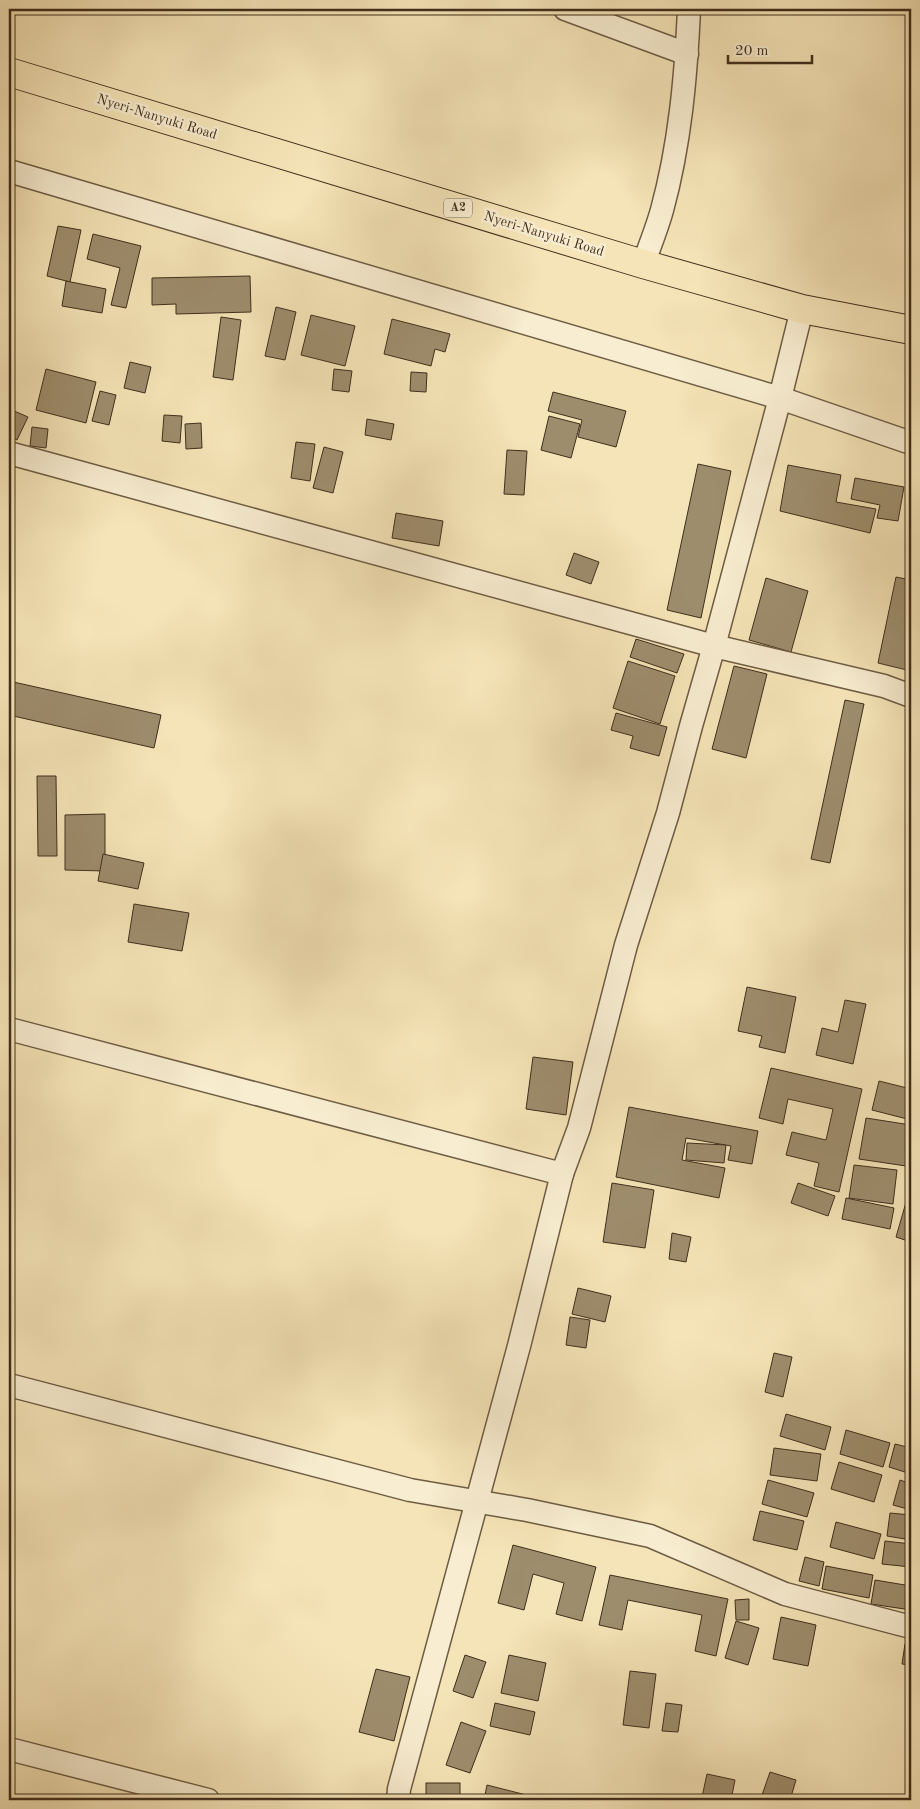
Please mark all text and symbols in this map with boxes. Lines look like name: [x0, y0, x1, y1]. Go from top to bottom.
scale bar: [728, 32, 811, 64]
text: 20 m: [735, 44, 769, 59]
street label: Nyeri-Nanyuki Road: [95, 92, 219, 142]
road number: A2: [444, 198, 472, 218]
street label: Nyeri-Nanyuki Road: [482, 209, 606, 259]

